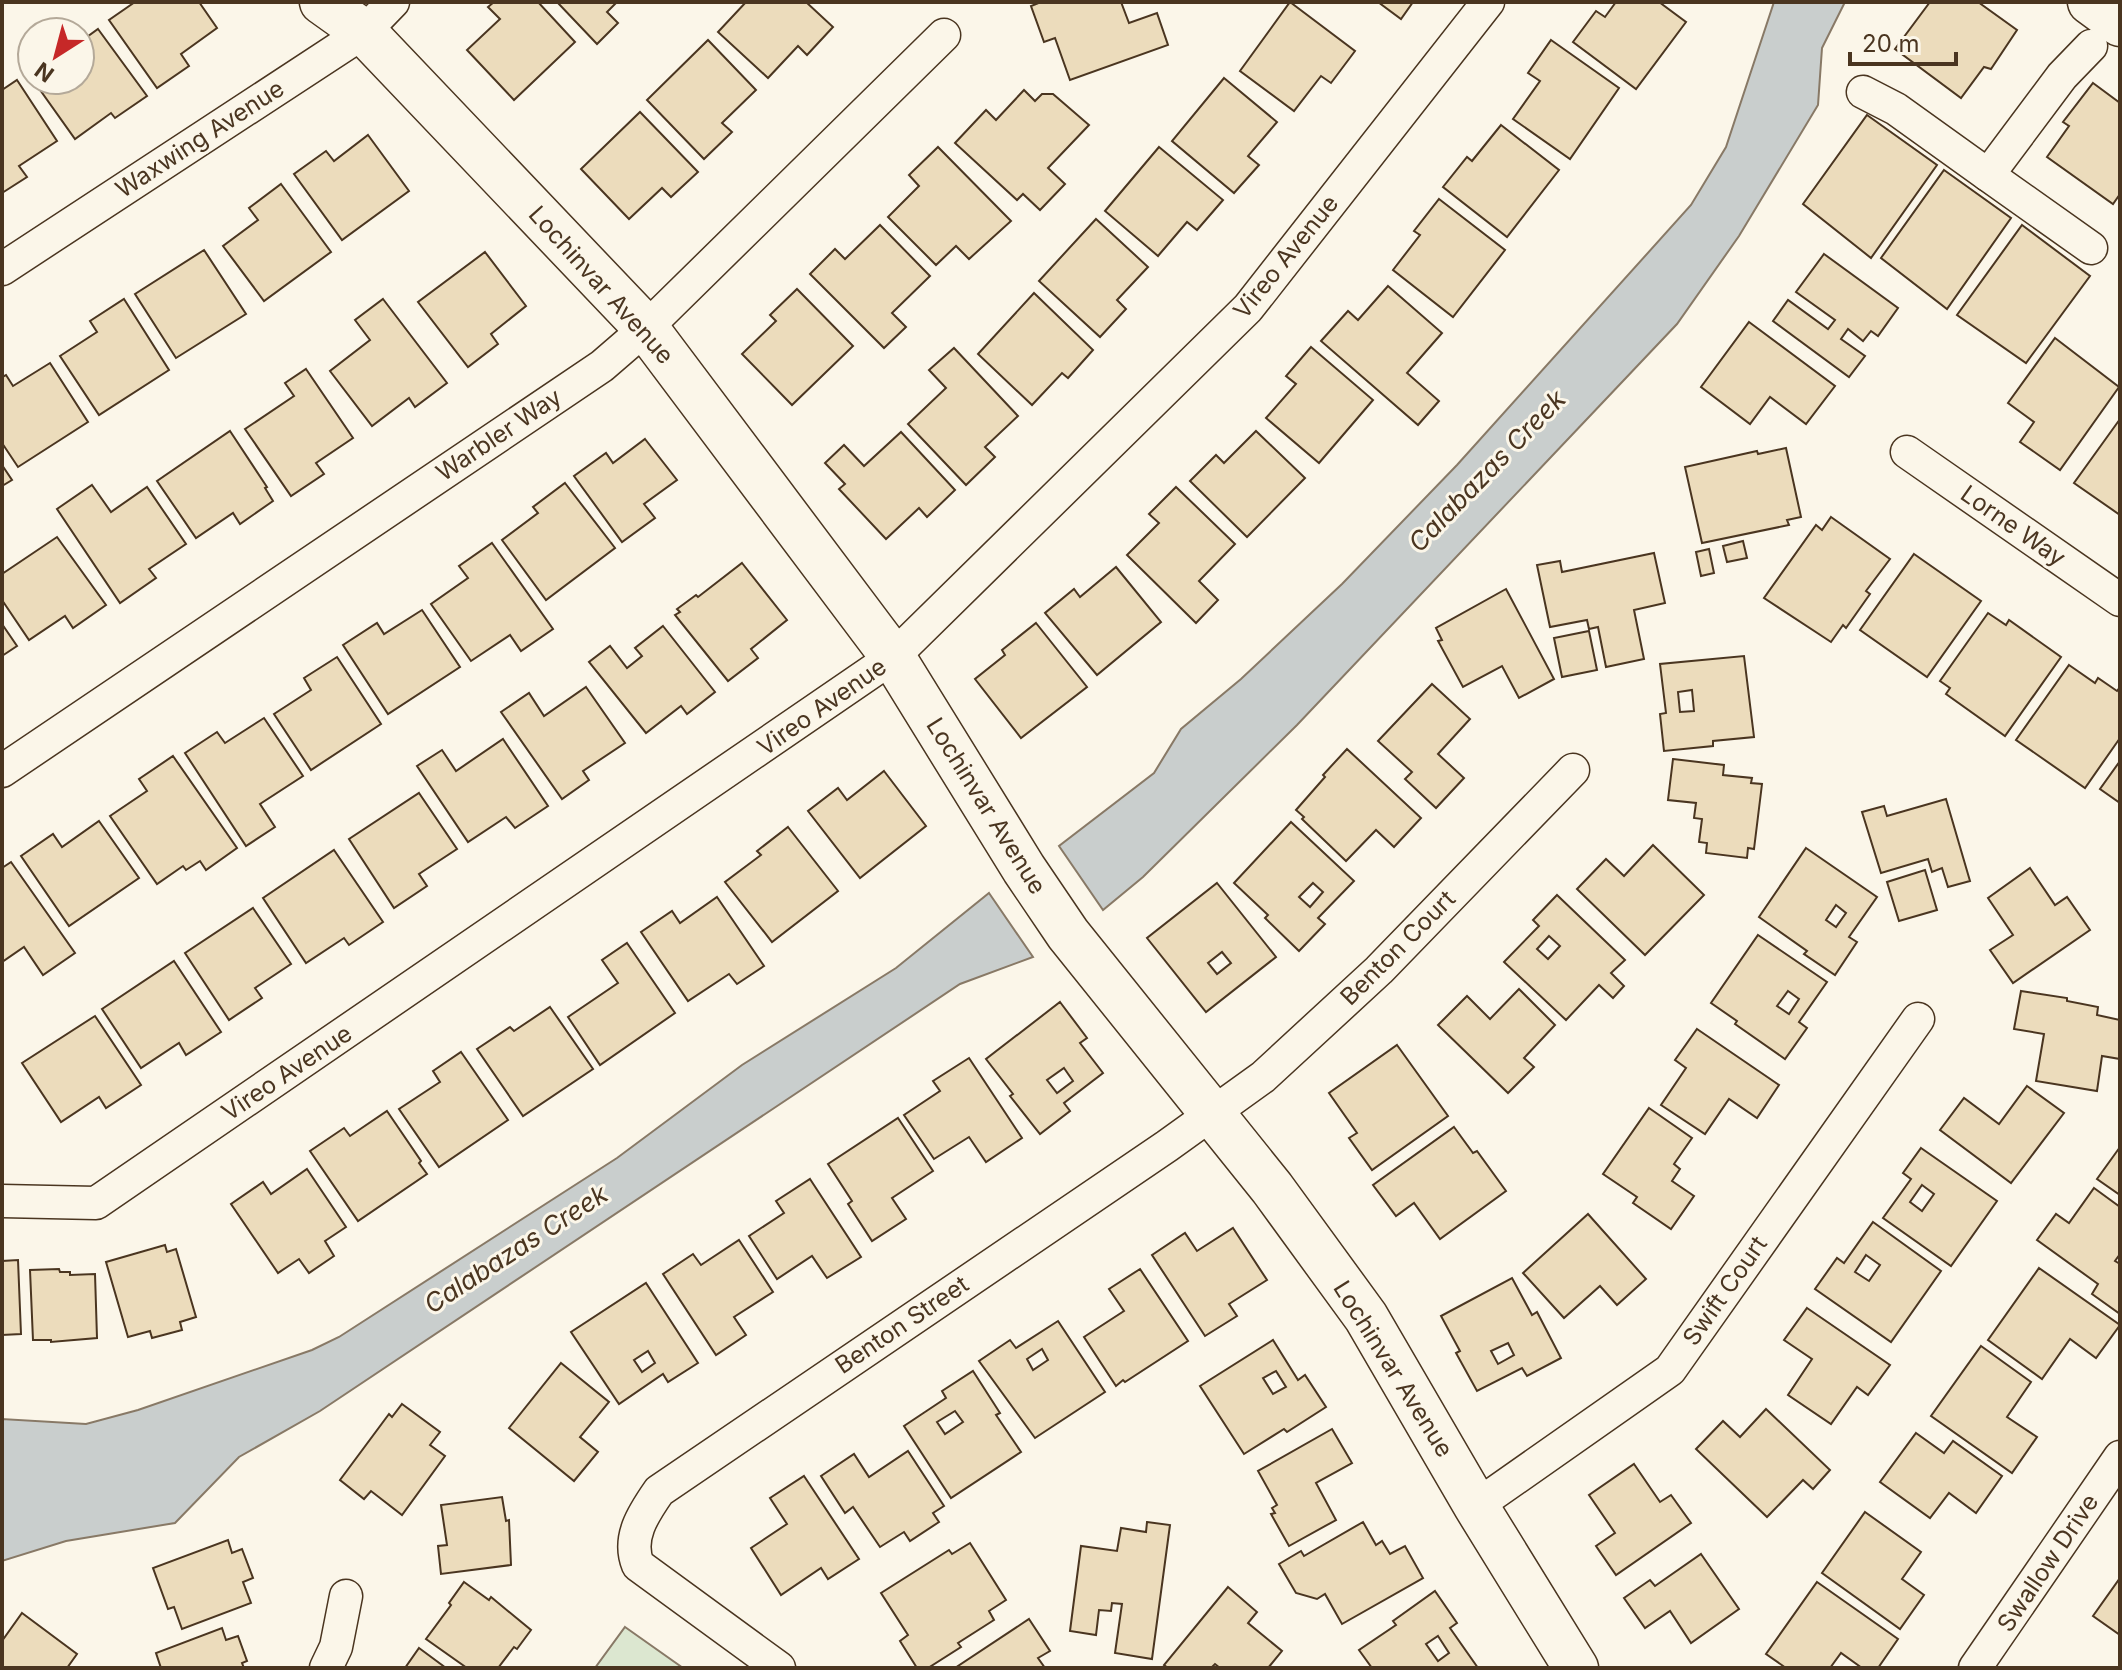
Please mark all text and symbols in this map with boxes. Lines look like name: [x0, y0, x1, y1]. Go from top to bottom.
north arrow: [16, 16, 96, 96]
scale bar: [1850, 16, 1956, 66]
text: 20 m: [1862, 29, 1920, 58]
text: N: [30, 57, 59, 88]
street label: Waxwing Avenue: [110, 73, 289, 204]
street label: Vireo Avenue: [1227, 189, 1344, 324]
street label: Lochinvar Avenue: [523, 200, 680, 370]
street label: Warbler Way: [431, 382, 567, 487]
water label: Calabazas Creek: [1402, 383, 1572, 558]
street label: Lorne Way: [1955, 479, 2071, 572]
street label: Vireo Avenue: [752, 652, 892, 762]
street label: Lochinvar Avenue: [920, 712, 1052, 899]
street label: Benton Court: [1334, 884, 1461, 1011]
street label: Vireo Avenue: [216, 1018, 357, 1127]
water label: Calabazas Creek: [418, 1177, 614, 1319]
street label: Swift Court: [1676, 1230, 1773, 1351]
street label: Benton Street: [830, 1269, 974, 1380]
street label: Lochinvar Avenue: [1327, 1275, 1459, 1462]
street label: Swallow Drive: [1991, 1488, 2104, 1637]

